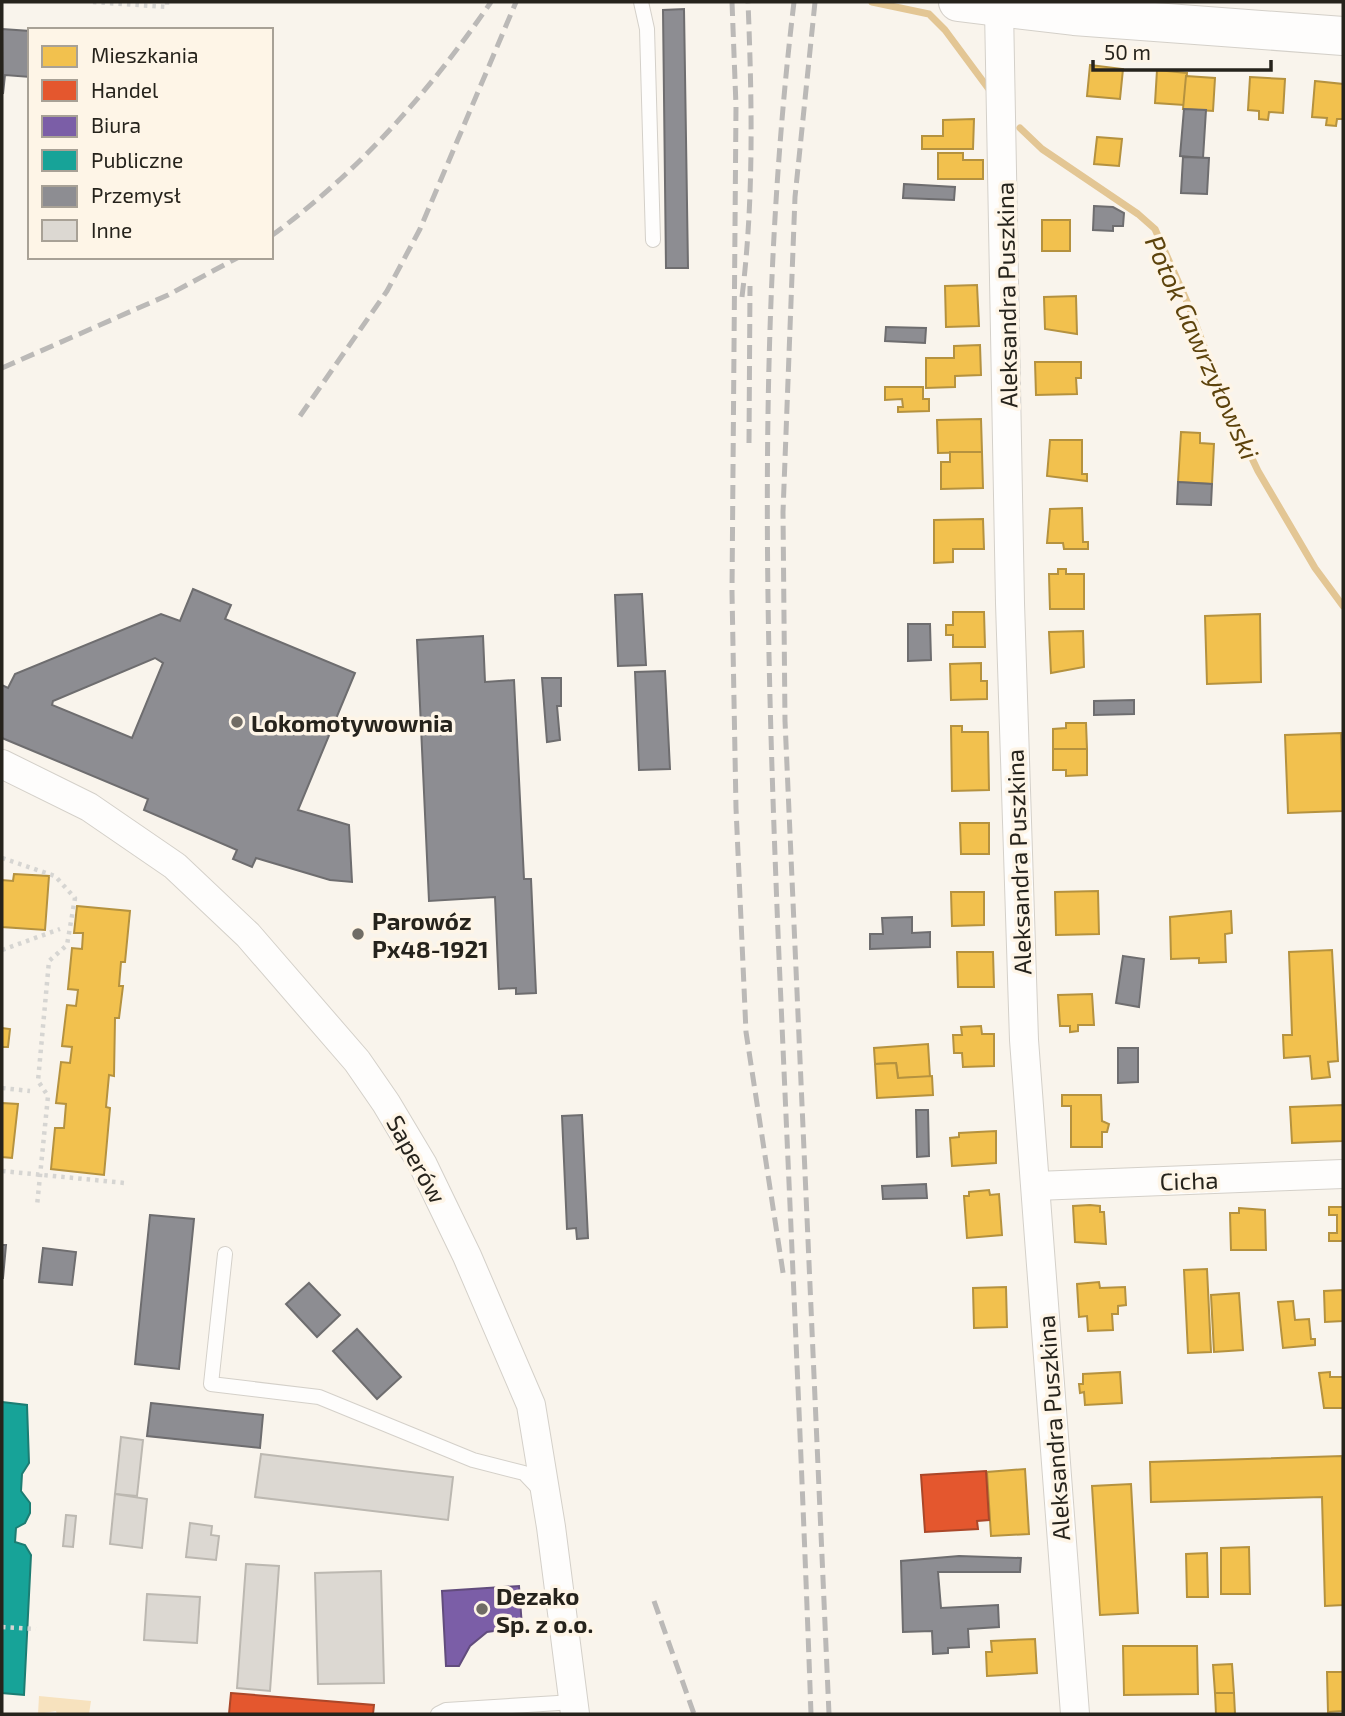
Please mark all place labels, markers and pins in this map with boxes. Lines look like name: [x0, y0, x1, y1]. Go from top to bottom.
place label: Lokomotywownia: [251, 708, 453, 737]
marker: Lokomotywownia: [229, 714, 245, 730]
place label: Parowóz Px48-1921: [372, 906, 489, 963]
marker: Parowóz Px48-1921: [350, 926, 366, 942]
place label: Dezako Sp. z o.o.: [496, 1581, 593, 1638]
marker: Dezako Sp. z o.o.: [474, 1601, 490, 1617]

